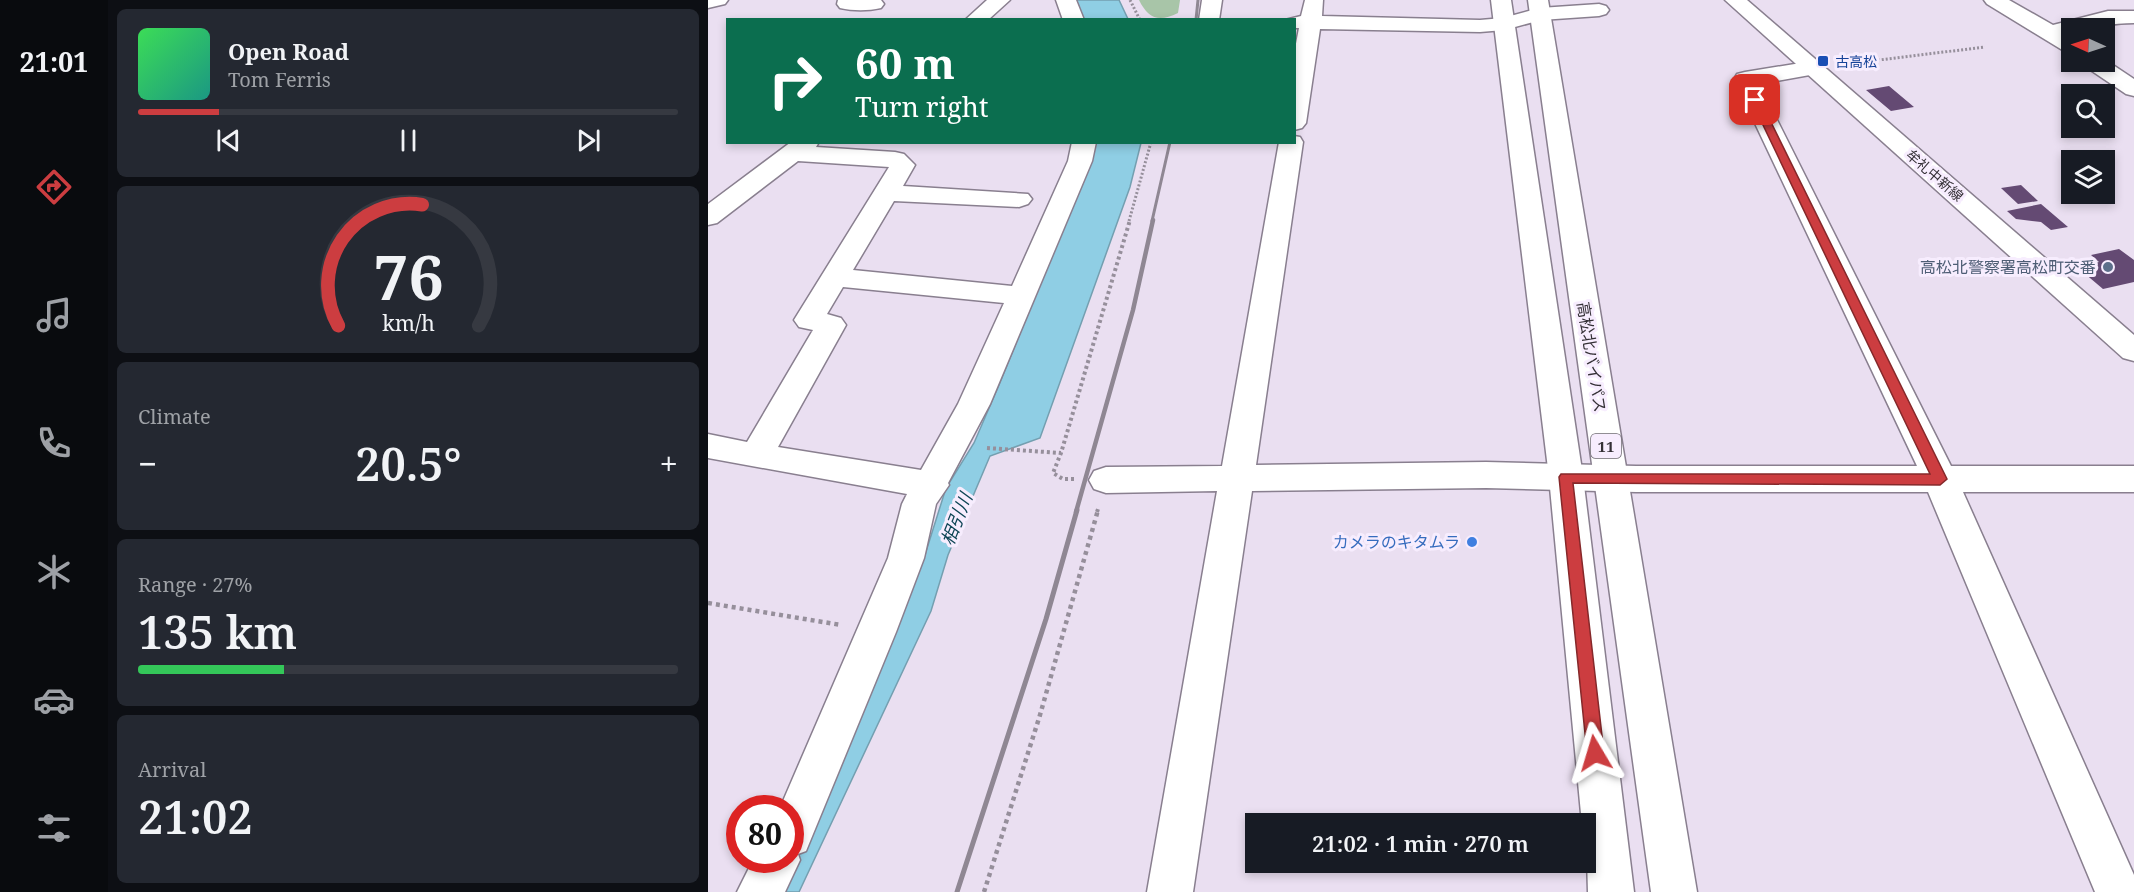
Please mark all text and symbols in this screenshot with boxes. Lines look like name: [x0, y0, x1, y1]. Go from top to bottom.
north arrow: [2061, 18, 2115, 72]
map controls: [2061, 18, 2115, 204]
text: 60 m: [855, 34, 955, 91]
text: Open Road: [228, 36, 349, 66]
icon: right: [756, 42, 834, 120]
text: 21:01: [19, 43, 89, 80]
place label: 古高松: [1835, 52, 1877, 71]
marker: 古高松: [1816, 54, 1830, 68]
text: Tom Ferris: [228, 66, 331, 93]
pin: [1729, 74, 1780, 125]
icon: arrive: [1738, 83, 1771, 116]
button: search: [2061, 84, 2115, 138]
text: Turn right: [855, 88, 988, 125]
icon: previous: [212, 124, 245, 157]
icon: pause: [392, 124, 425, 157]
icon: next: [572, 124, 605, 157]
street label: 牟礼中新線: [1902, 145, 1968, 205]
button: layers: [2061, 150, 2115, 204]
icon: directions: [33, 166, 75, 208]
text: 76: [373, 234, 443, 319]
place label: 高松北警察署高松町交番: [1920, 256, 2096, 278]
marker: 高松北警察署高松町交番: [2101, 260, 2115, 274]
icon: music: [33, 294, 75, 336]
street label: 高松北バイパス: [1572, 300, 1612, 414]
text: km/h: [382, 309, 435, 338]
text: Climate: [138, 403, 211, 430]
icon: phone: [33, 422, 75, 464]
text: 20.5°: [355, 433, 462, 494]
road number: 11: [1591, 434, 1621, 458]
text: −: [138, 441, 157, 486]
text: +: [660, 441, 678, 486]
water label: 相引川: [935, 488, 978, 549]
place label: カメラのキタムラ: [1333, 531, 1460, 553]
marker: カメラのキタムラ: [1465, 535, 1479, 549]
icon: climate: [33, 551, 75, 593]
text: Range · 27%: [138, 571, 252, 598]
text: 135 km: [138, 601, 297, 662]
icon: car: [33, 679, 75, 721]
position arrow: [1563, 721, 1627, 785]
text: Arrival: [138, 756, 206, 783]
text: 21:02: [138, 786, 253, 847]
speed limit sign: 80: [726, 795, 804, 873]
icon: filters: [33, 807, 75, 849]
text: 21:02 · 1 min · 270 m: [1312, 828, 1529, 858]

